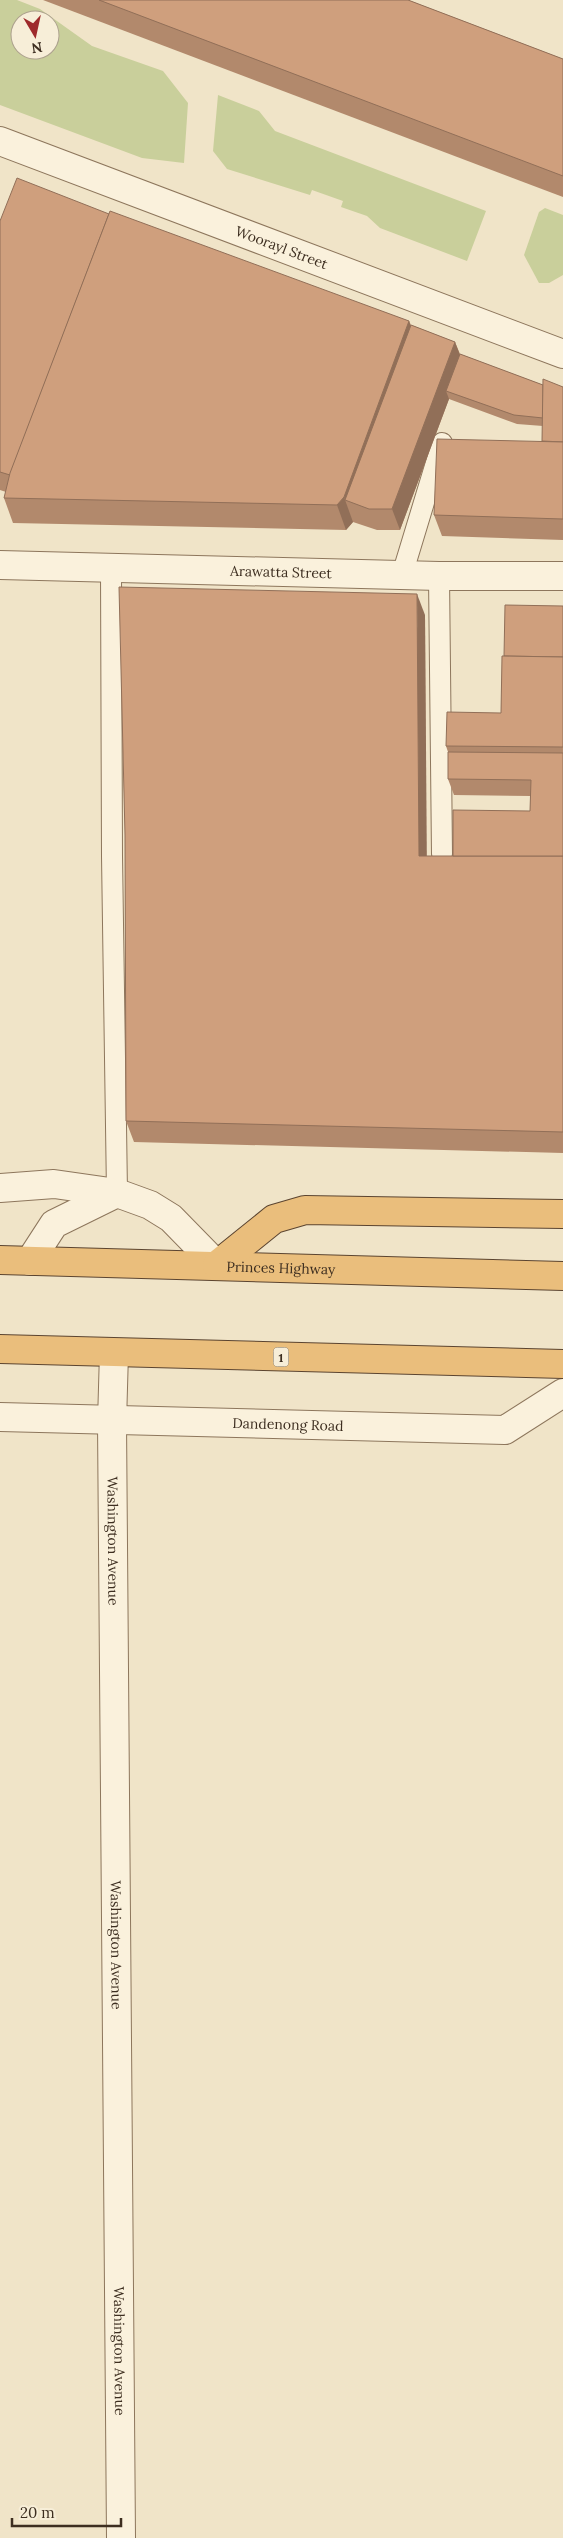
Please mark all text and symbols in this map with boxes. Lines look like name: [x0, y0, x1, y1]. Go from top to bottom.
north arrow: [10, 10, 60, 60]
text: N: [30, 38, 44, 58]
street label: Woorayl Street: [233, 222, 331, 273]
street label: Arawatta Street: [229, 562, 333, 582]
street label: Princes Highway: [226, 1257, 336, 1279]
road number: 1: [274, 1348, 288, 1366]
street label: Dandenong Road: [232, 1414, 344, 1435]
street label: Washington Avenue: [103, 1476, 122, 1606]
street label: Washington Avenue: [107, 1880, 126, 2010]
street label: Washington Avenue: [110, 2286, 129, 2416]
scale bar: [12, 2496, 121, 2528]
text: 20 m: [20, 2503, 55, 2522]

